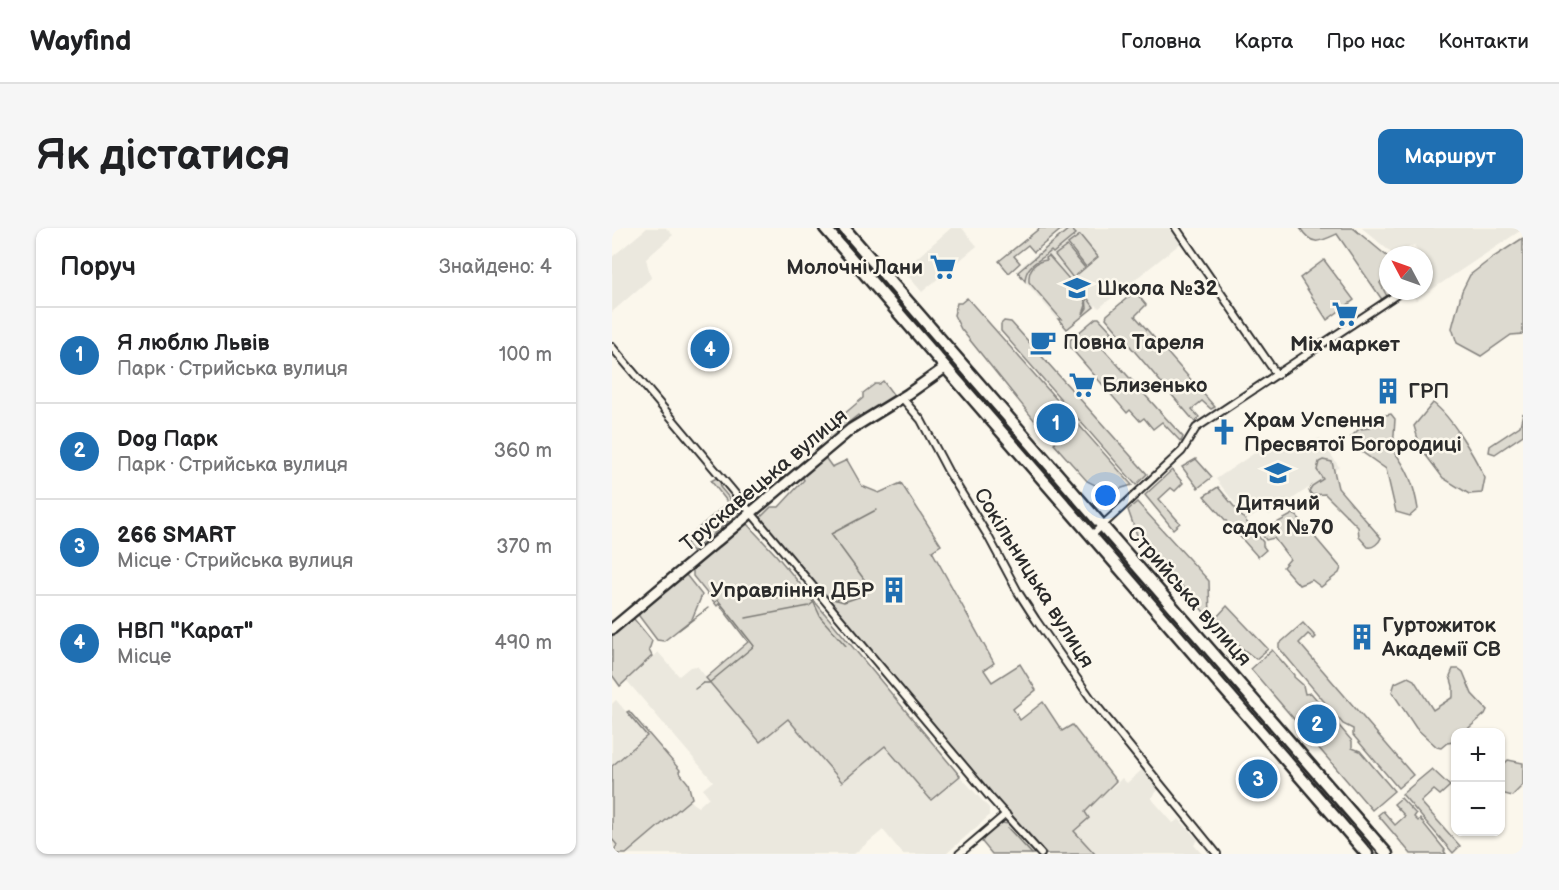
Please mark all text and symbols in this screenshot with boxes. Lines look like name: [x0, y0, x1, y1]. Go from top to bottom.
text: Wayfind: [30, 25, 131, 58]
text: Головна: [1121, 29, 1201, 54]
text: Карта: [1234, 29, 1293, 54]
text: Про нас: [1326, 29, 1405, 54]
text: Контакти: [1438, 29, 1529, 54]
button: Маршрут: [1378, 129, 1523, 184]
text: Як дістатися: [36, 131, 290, 182]
north arrow: [1379, 246, 1433, 300]
text: Поруч: [60, 252, 136, 283]
supermarket icon: Молочні Лани: [928, 252, 958, 282]
text: Знайдено: 4: [439, 255, 552, 279]
place label: Молочні Лани: [786, 255, 923, 280]
school or university icon: Школа №32: [1062, 273, 1092, 303]
place label: Школа №32: [1097, 276, 1218, 301]
supermarket icon: Mix маркет: [1330, 299, 1360, 329]
pin: 4: [690, 326, 730, 372]
cafe icon: Повна Тареля: [1028, 327, 1058, 357]
text: Я люблю Львів: [117, 330, 270, 357]
place label: Повна Тареля: [1063, 330, 1204, 355]
place label: Mix маркет: [1290, 332, 1400, 357]
text: 1: [75, 343, 84, 367]
text: 100 m: [499, 343, 552, 367]
text: Парк · Стрийська вулиця: [117, 357, 348, 381]
supermarket icon: Близенько: [1067, 370, 1097, 400]
place label: Близенько: [1102, 373, 1207, 398]
building icon: ГРП: [1373, 376, 1403, 406]
place label: ГРП: [1408, 379, 1449, 404]
pin: 1: [1036, 400, 1076, 446]
street label: Трускавецька вулиця: [676, 403, 852, 557]
place label: Храм Успення Пресвятої Богородиці: [1243, 408, 1462, 457]
church icon: Храм Успення Пресвятої Богородиці: [1209, 417, 1239, 447]
text: Dog Парк: [117, 426, 218, 453]
text: 2: [74, 439, 85, 463]
text: 360 m: [494, 439, 552, 463]
text: Парк · Стрийська вулиця: [117, 453, 348, 477]
school or university icon: Дитячий садок №70: [1263, 458, 1293, 488]
your location: [1091, 481, 1120, 510]
street label: Сокільницька вулиця: [968, 483, 1100, 673]
place label: Дитячий садок №70: [1222, 491, 1334, 540]
street label: Стрийська вулиця: [1121, 521, 1257, 671]
text: 266 SMART: [117, 522, 236, 549]
text: 3: [74, 535, 85, 559]
text: 370 m: [496, 535, 552, 559]
text: Місце · Стрийська вулиця: [117, 549, 353, 573]
building icon: Управління ДБР: [879, 575, 909, 605]
place label: Управління ДБР: [710, 578, 875, 603]
place label: Гуртожиток Академії СВ: [1381, 613, 1501, 662]
text: НВП "Карат": [117, 618, 253, 645]
building icon: Гуртожиток Академії СВ: [1347, 622, 1377, 652]
text: 4: [74, 631, 85, 655]
text: 490 m: [495, 631, 552, 655]
text: Місце: [117, 645, 171, 669]
pin: 2: [1298, 702, 1336, 746]
map controls: [1451, 728, 1505, 836]
button: +: [1451, 728, 1505, 782]
pin: 3: [1238, 756, 1278, 802]
button: −: [1451, 782, 1505, 836]

